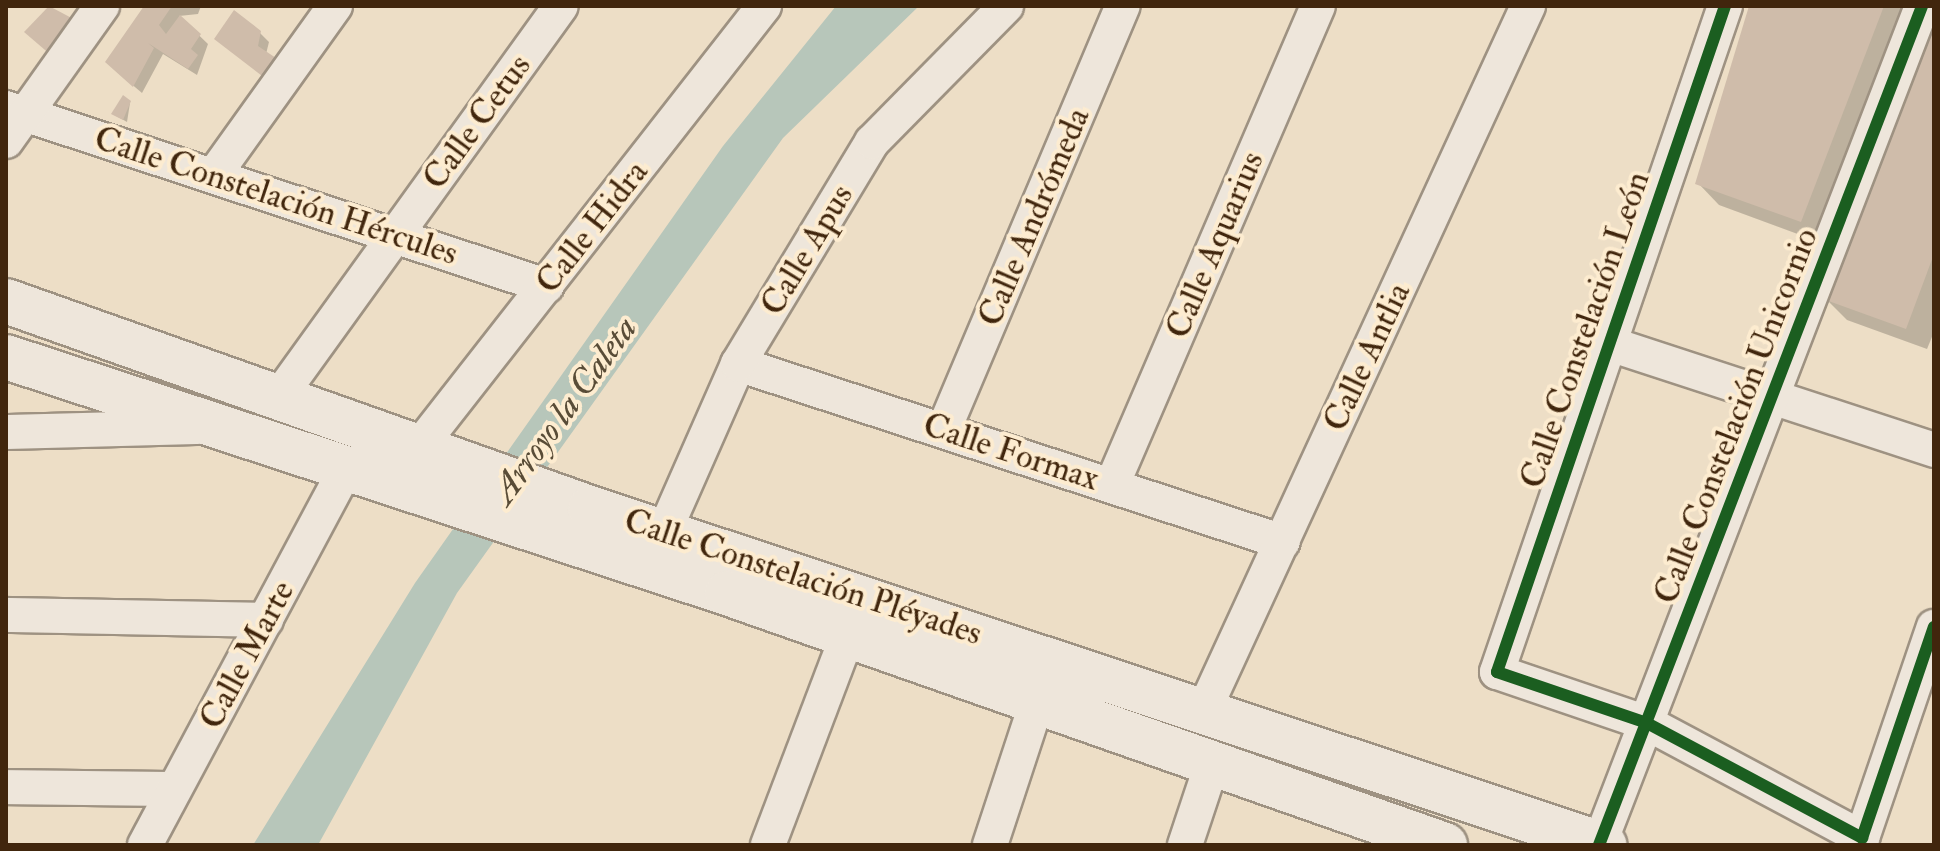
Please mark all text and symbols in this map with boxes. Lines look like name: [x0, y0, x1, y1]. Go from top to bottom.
street label: Calle Cetus: [414, 47, 540, 197]
street label: Calle Andrómeda: [970, 102, 1098, 332]
street label: Calle Constelación Hércules: [89, 118, 463, 274]
street label: Calle Aquarius: [1157, 145, 1273, 345]
street label: Calle Hidra: [527, 152, 657, 302]
street label: Calle Constelación León: [1512, 166, 1658, 494]
street label: Calle Apus: [752, 177, 862, 323]
street label: Calle Constelación Unicornio: [1645, 222, 1827, 610]
street label: Calle Antlia: [1315, 276, 1419, 438]
water label: Arroyo la Caleta: [482, 308, 646, 512]
street label: Calle Formax: [918, 404, 1104, 500]
street label: Calle Constelación Pléyades: [619, 500, 987, 654]
street label: Calle Marte: [191, 574, 303, 736]

